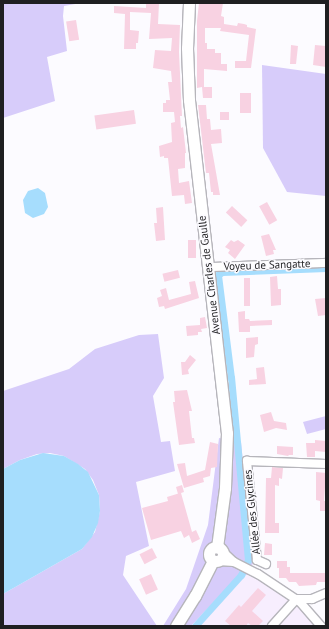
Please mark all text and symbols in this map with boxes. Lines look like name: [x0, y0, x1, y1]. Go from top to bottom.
street label: Avenue Charles de Gaulle: [195, 215, 223, 335]
street label: Voyeu de Sangatte: [223, 257, 311, 273]
street label: Allée des Glycines: [241, 469, 263, 555]

